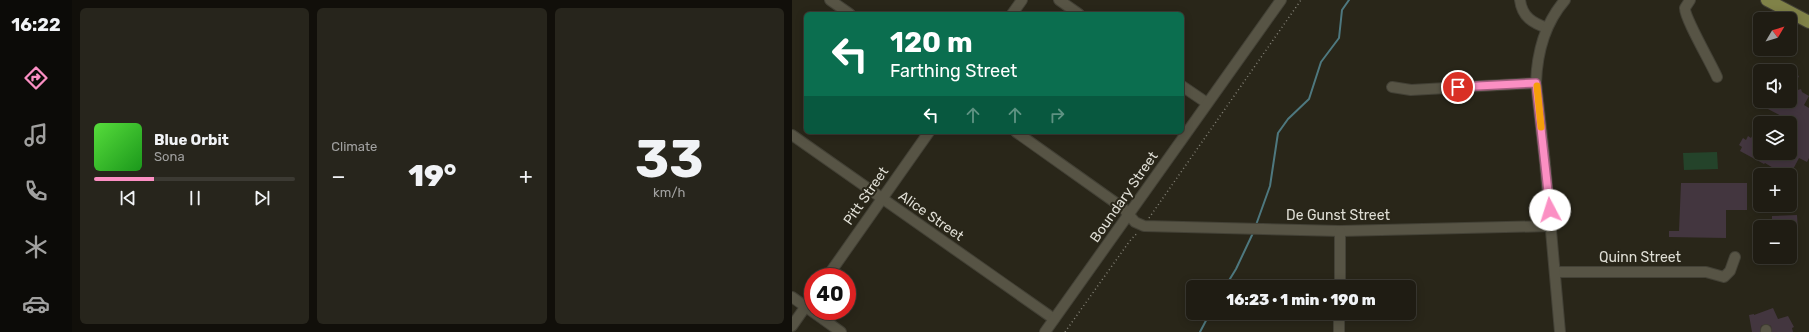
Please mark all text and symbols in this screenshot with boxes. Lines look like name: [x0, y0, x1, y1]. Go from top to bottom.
north arrow: [1753, 12, 1797, 56]
map controls: [1753, 12, 1797, 264]
text: 16:22: [11, 14, 61, 36]
text: 120 m: [890, 26, 973, 59]
icon: left: [824, 28, 876, 80]
text: Farthing Street: [890, 60, 1017, 82]
icon: directions: [22, 64, 50, 92]
button: sound: [1753, 64, 1797, 108]
pin: [1441, 70, 1475, 104]
icon: arrive: [1447, 76, 1469, 98]
icon: left: [920, 104, 942, 126]
icon: ahead: [962, 104, 984, 126]
icon: ahead: [1004, 104, 1026, 126]
icon: right: [1046, 104, 1068, 126]
button: layers: [1753, 116, 1797, 160]
icon: music: [22, 121, 50, 149]
text: 33: [635, 128, 704, 190]
text: Blue Orbit: [154, 131, 229, 149]
text: Climate: [331, 139, 377, 154]
street label: Boundary Street: [1086, 148, 1162, 246]
text: Sona: [154, 149, 185, 164]
text: 19°: [408, 158, 456, 194]
text: −: [331, 163, 346, 190]
text: +: [519, 163, 533, 190]
street label: Pitt Street: [840, 163, 893, 228]
button: +: [1753, 168, 1797, 212]
icon: phone: [22, 177, 50, 205]
text: km/h: [653, 185, 686, 200]
icon: previous: [117, 187, 139, 209]
icon: pause: [184, 187, 206, 209]
icon: next: [251, 187, 273, 209]
street label: Alice Street: [895, 187, 967, 245]
position arrow: [1529, 189, 1571, 231]
street label: De Gunst Street: [1286, 207, 1390, 224]
button: −: [1753, 220, 1797, 264]
icon: climate: [22, 233, 50, 261]
street label: Quinn Street: [1599, 249, 1682, 266]
speed limit sign: 40: [804, 268, 856, 320]
icon: car: [22, 290, 50, 318]
text: 16:23 · 1 min · 190 m: [1226, 291, 1376, 309]

